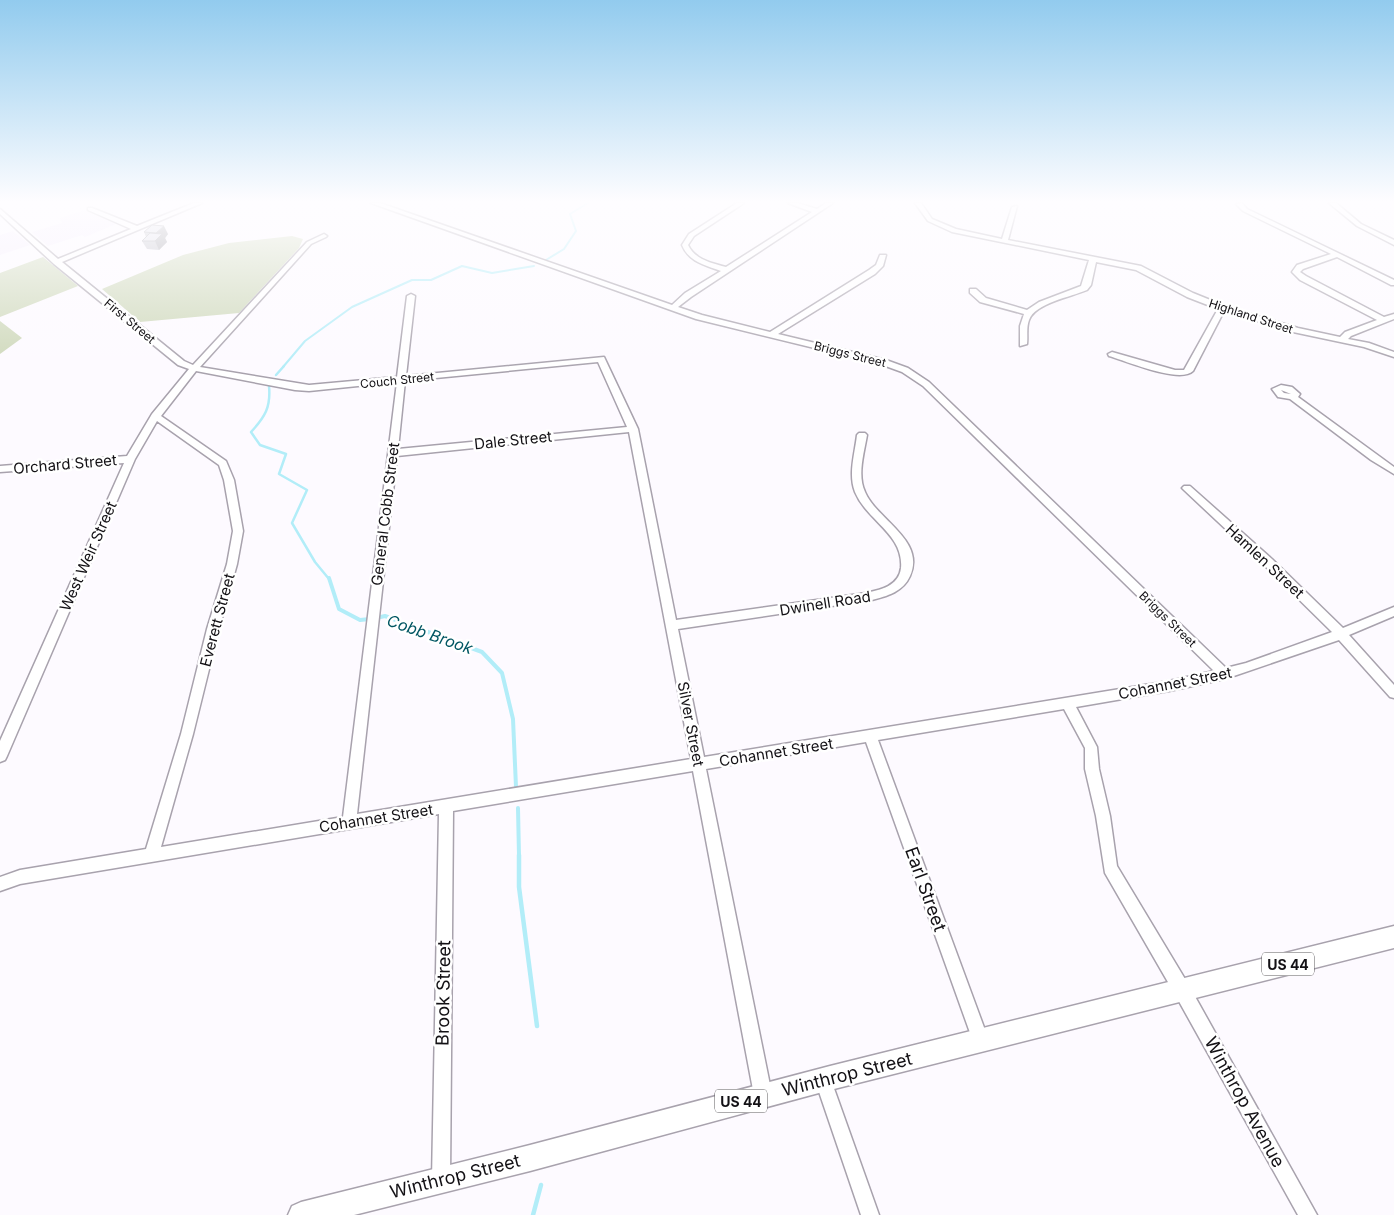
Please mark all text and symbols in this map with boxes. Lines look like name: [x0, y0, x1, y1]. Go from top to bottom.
street label: First Street: [101, 295, 159, 347]
street label: Highland Street: [1207, 295, 1295, 337]
street label: Briggs Street: [812, 338, 888, 370]
street label: Couch Street: [359, 369, 435, 391]
street label: Dale Street: [473, 426, 553, 454]
street label: General Cobb Street: [367, 441, 403, 587]
street label: Orchard Street: [12, 450, 118, 478]
street label: West Weir Street: [55, 498, 121, 614]
street label: Hamlen Street: [1222, 520, 1308, 602]
street label: Everett Street: [195, 571, 239, 669]
street label: Dwinell Road: [778, 586, 872, 620]
street label: Briggs Street: [1136, 588, 1200, 650]
water label: Cobb Brook: [384, 610, 476, 658]
street label: Cohannet Street: [1117, 663, 1233, 703]
street label: Silver Street: [673, 680, 709, 768]
street label: Cohannet Street: [718, 734, 834, 770]
street label: Cohannet Street: [318, 800, 434, 836]
street label: Earl Street: [901, 844, 951, 934]
street label: Brook Street: [432, 940, 454, 1046]
road number: US 44: [1262, 952, 1314, 976]
street label: Winthrop Avenue: [1200, 1033, 1290, 1171]
street label: Winthrop Street: [780, 1048, 914, 1100]
road number: US 44: [715, 1090, 767, 1112]
street label: Winthrop Street: [388, 1150, 522, 1202]

